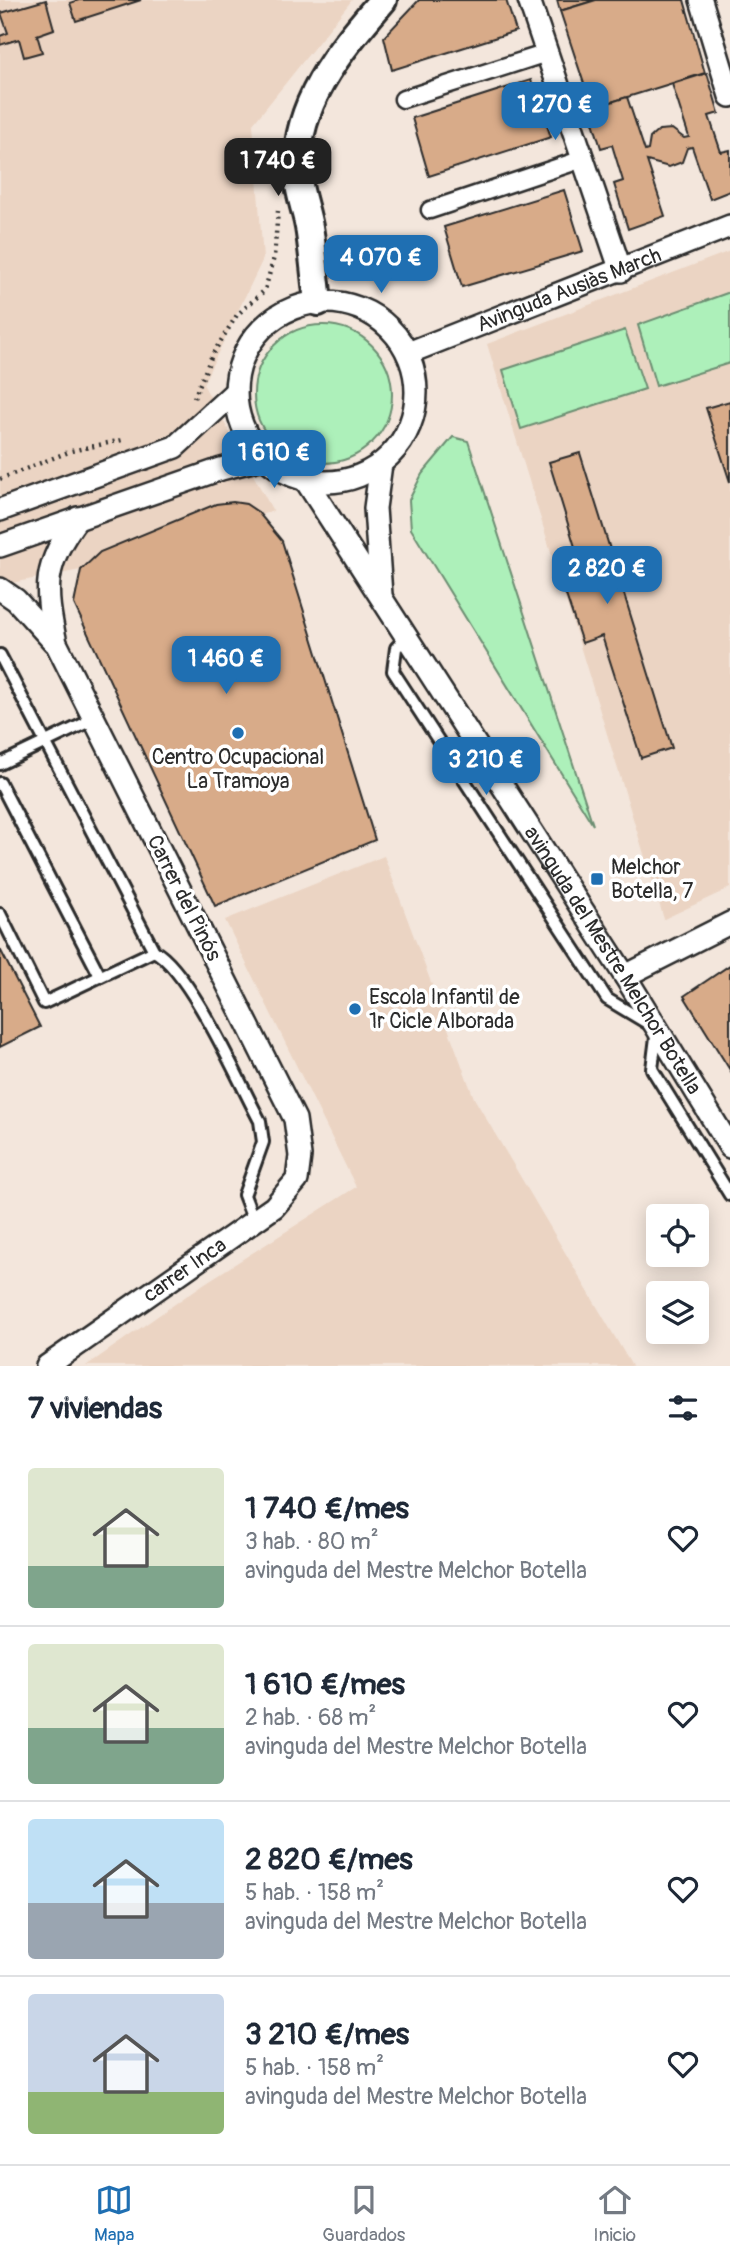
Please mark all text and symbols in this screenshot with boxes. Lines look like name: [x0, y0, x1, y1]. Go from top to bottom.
pin: 1 270 €: [490, 82, 620, 142]
text: 1 270 €: [518, 90, 592, 119]
pin: 1 740 €: [213, 138, 343, 198]
text: 1 740 €: [240, 146, 316, 175]
pin: 4 070 €: [316, 236, 446, 295]
street label: Avinguda Ausiàs March: [473, 241, 665, 338]
text: 4 070 €: [340, 243, 422, 272]
pin: 1 610 €: [209, 430, 339, 490]
text: 1 610 €: [238, 438, 310, 467]
pin: 2 820 €: [542, 546, 672, 606]
text: 2 820 €: [568, 554, 646, 583]
pin: 1 460 €: [161, 636, 291, 696]
text: 1 460 €: [188, 644, 264, 673]
marker: Centro Ocupacional La Tramoya: [230, 725, 246, 741]
pin: 3 210 €: [421, 738, 551, 797]
place label: Centro Ocupacional La Tramoya: [152, 744, 324, 795]
text: 3 210 €: [448, 745, 524, 774]
street label: avinguda del Mestre Melchor Botella: [518, 821, 708, 1099]
street label: Carrer del Pinós: [141, 830, 228, 966]
place label: Melchor Botella, 7: [611, 854, 693, 905]
marker: Melchor Botella, 7: [589, 871, 605, 887]
place label: Escola Infantil de 1r Cicle Alborada: [369, 984, 520, 1035]
marker: Escola Infantil de 1r Cicle Alborada: [347, 1001, 363, 1017]
map controls: [646, 1204, 709, 1344]
button: locate: [646, 1204, 709, 1267]
street label: carrer Inca: [138, 1231, 232, 1308]
button: layers: [646, 1281, 709, 1344]
icon: filters: [664, 1389, 702, 1427]
text: 7 viviendas: [28, 1390, 162, 1427]
text: 1 740 €/mes: [245, 1490, 409, 1527]
icon: home: [84, 1496, 168, 1580]
icon: heart: [664, 1519, 702, 1557]
text: 3 hab. · 80 m²: [245, 1527, 379, 1556]
text: avinguda del Mestre Melchor Botella: [245, 1556, 587, 1585]
text: 1 610 €/mes: [245, 1666, 405, 1703]
icon: home: [84, 1672, 168, 1756]
icon: heart: [664, 1695, 702, 1733]
text: 2 hab. · 68 m²: [245, 1703, 376, 1732]
text: avinguda del Mestre Melchor Botella: [245, 1732, 587, 1761]
text: 2 820 €/mes: [245, 1841, 413, 1878]
icon: home: [84, 1847, 168, 1931]
icon: heart: [664, 1870, 702, 1908]
text: 5 hab. · 158 m²: [245, 1878, 384, 1907]
text: avinguda del Mestre Melchor Botella: [245, 1907, 587, 1936]
text: 3 210 €/mes: [245, 2016, 409, 2053]
icon: home: [84, 2022, 168, 2106]
icon: heart: [664, 2045, 702, 2083]
text: 5 hab. · 158 m²: [245, 2053, 384, 2082]
text: avinguda del Mestre Melchor Botella: [245, 2082, 587, 2111]
tab: Mapa: [94, 2181, 134, 2247]
tab: Guardados: [322, 2181, 405, 2247]
tab: Inicio: [593, 2181, 636, 2247]

